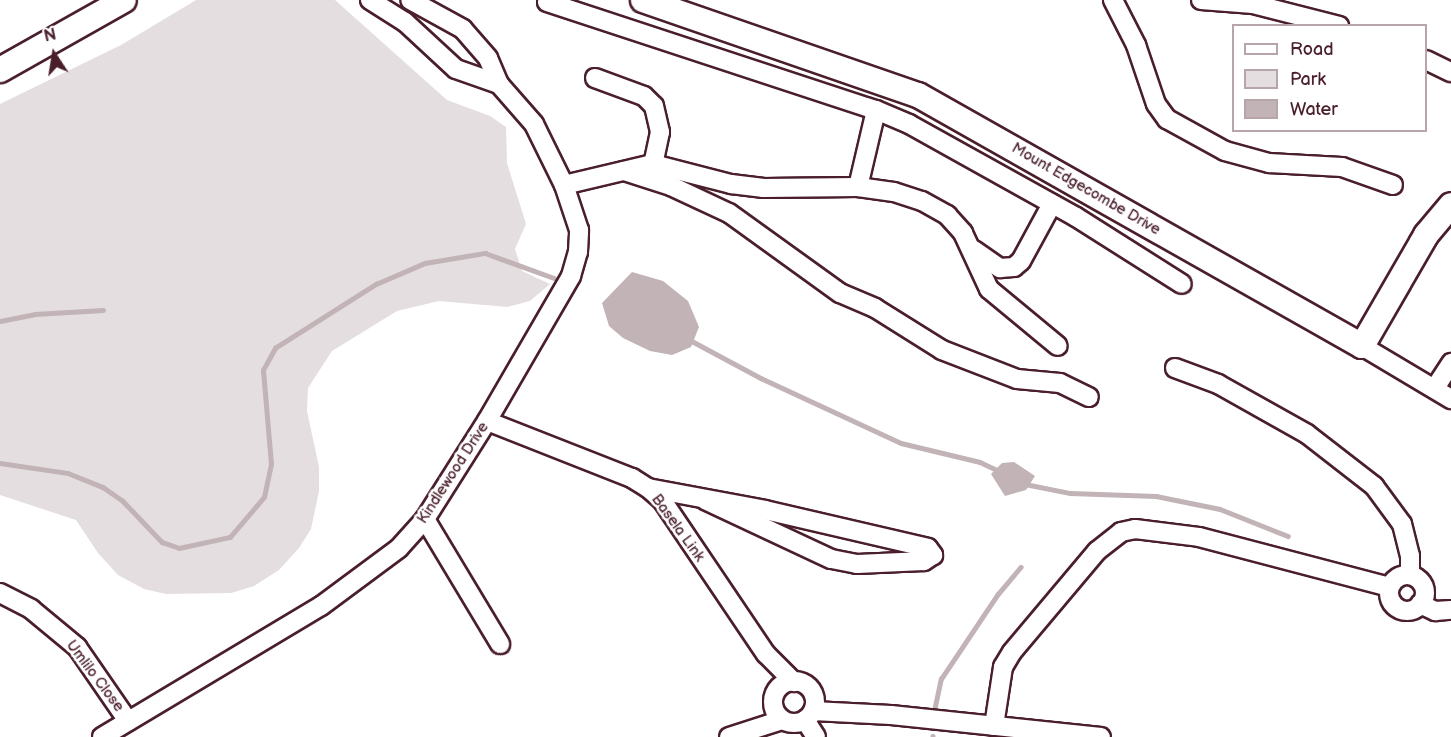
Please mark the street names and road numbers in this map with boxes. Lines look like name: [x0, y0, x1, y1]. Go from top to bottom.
street label: Mount Edgecombe Drive: [1009, 139, 1163, 239]
street label: Kindlewood Drive: [414, 419, 492, 527]
street label: Basela Link: [648, 491, 708, 565]
street label: Umlilo Close: [62, 637, 128, 715]

